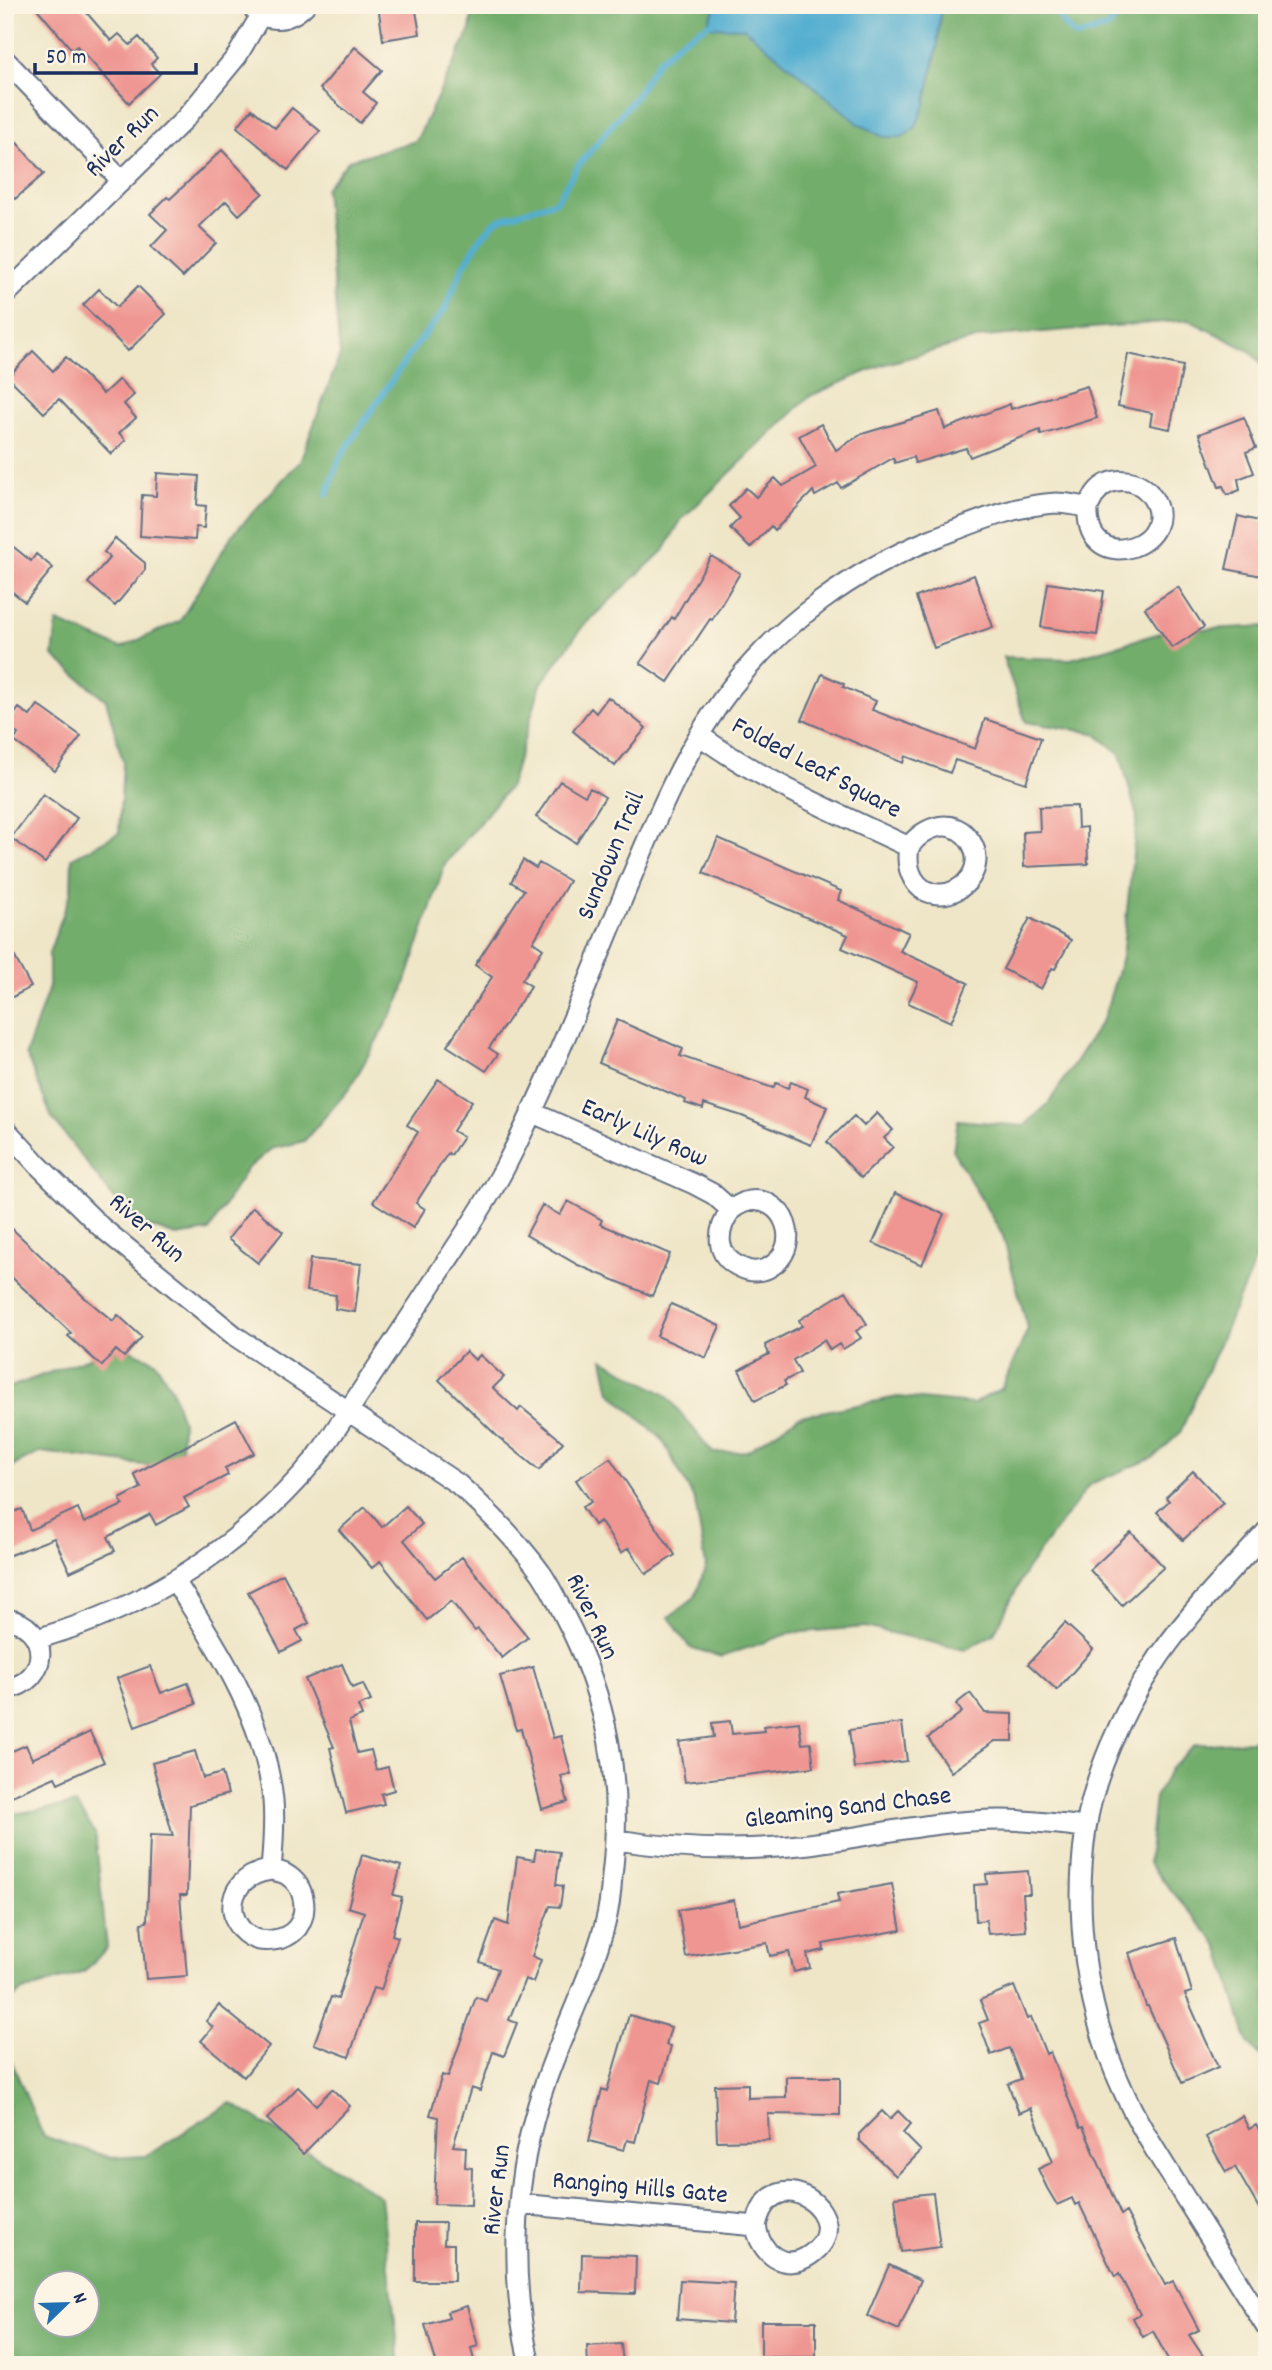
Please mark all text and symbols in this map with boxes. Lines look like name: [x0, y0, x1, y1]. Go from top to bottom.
scale bar: [35, 32, 196, 76]
text: 50 m: [46, 44, 86, 74]
street label: River Run: [77, 97, 169, 187]
street label: Folded Leaf Square: [724, 709, 908, 829]
street label: Sundown Trail: [568, 786, 656, 926]
street label: Early Lily Row: [575, 1090, 713, 1178]
street label: River Run: [99, 1185, 193, 1273]
street label: River Run: [555, 1568, 627, 1666]
street label: Gleaming Sand Chase: [742, 1778, 954, 1840]
street label: River Run: [474, 2142, 522, 2238]
street label: Ranging Hills Gate: [551, 2163, 729, 2215]
north arrow: [32, 2268, 102, 2338]
text: N: [64, 2289, 93, 2308]

